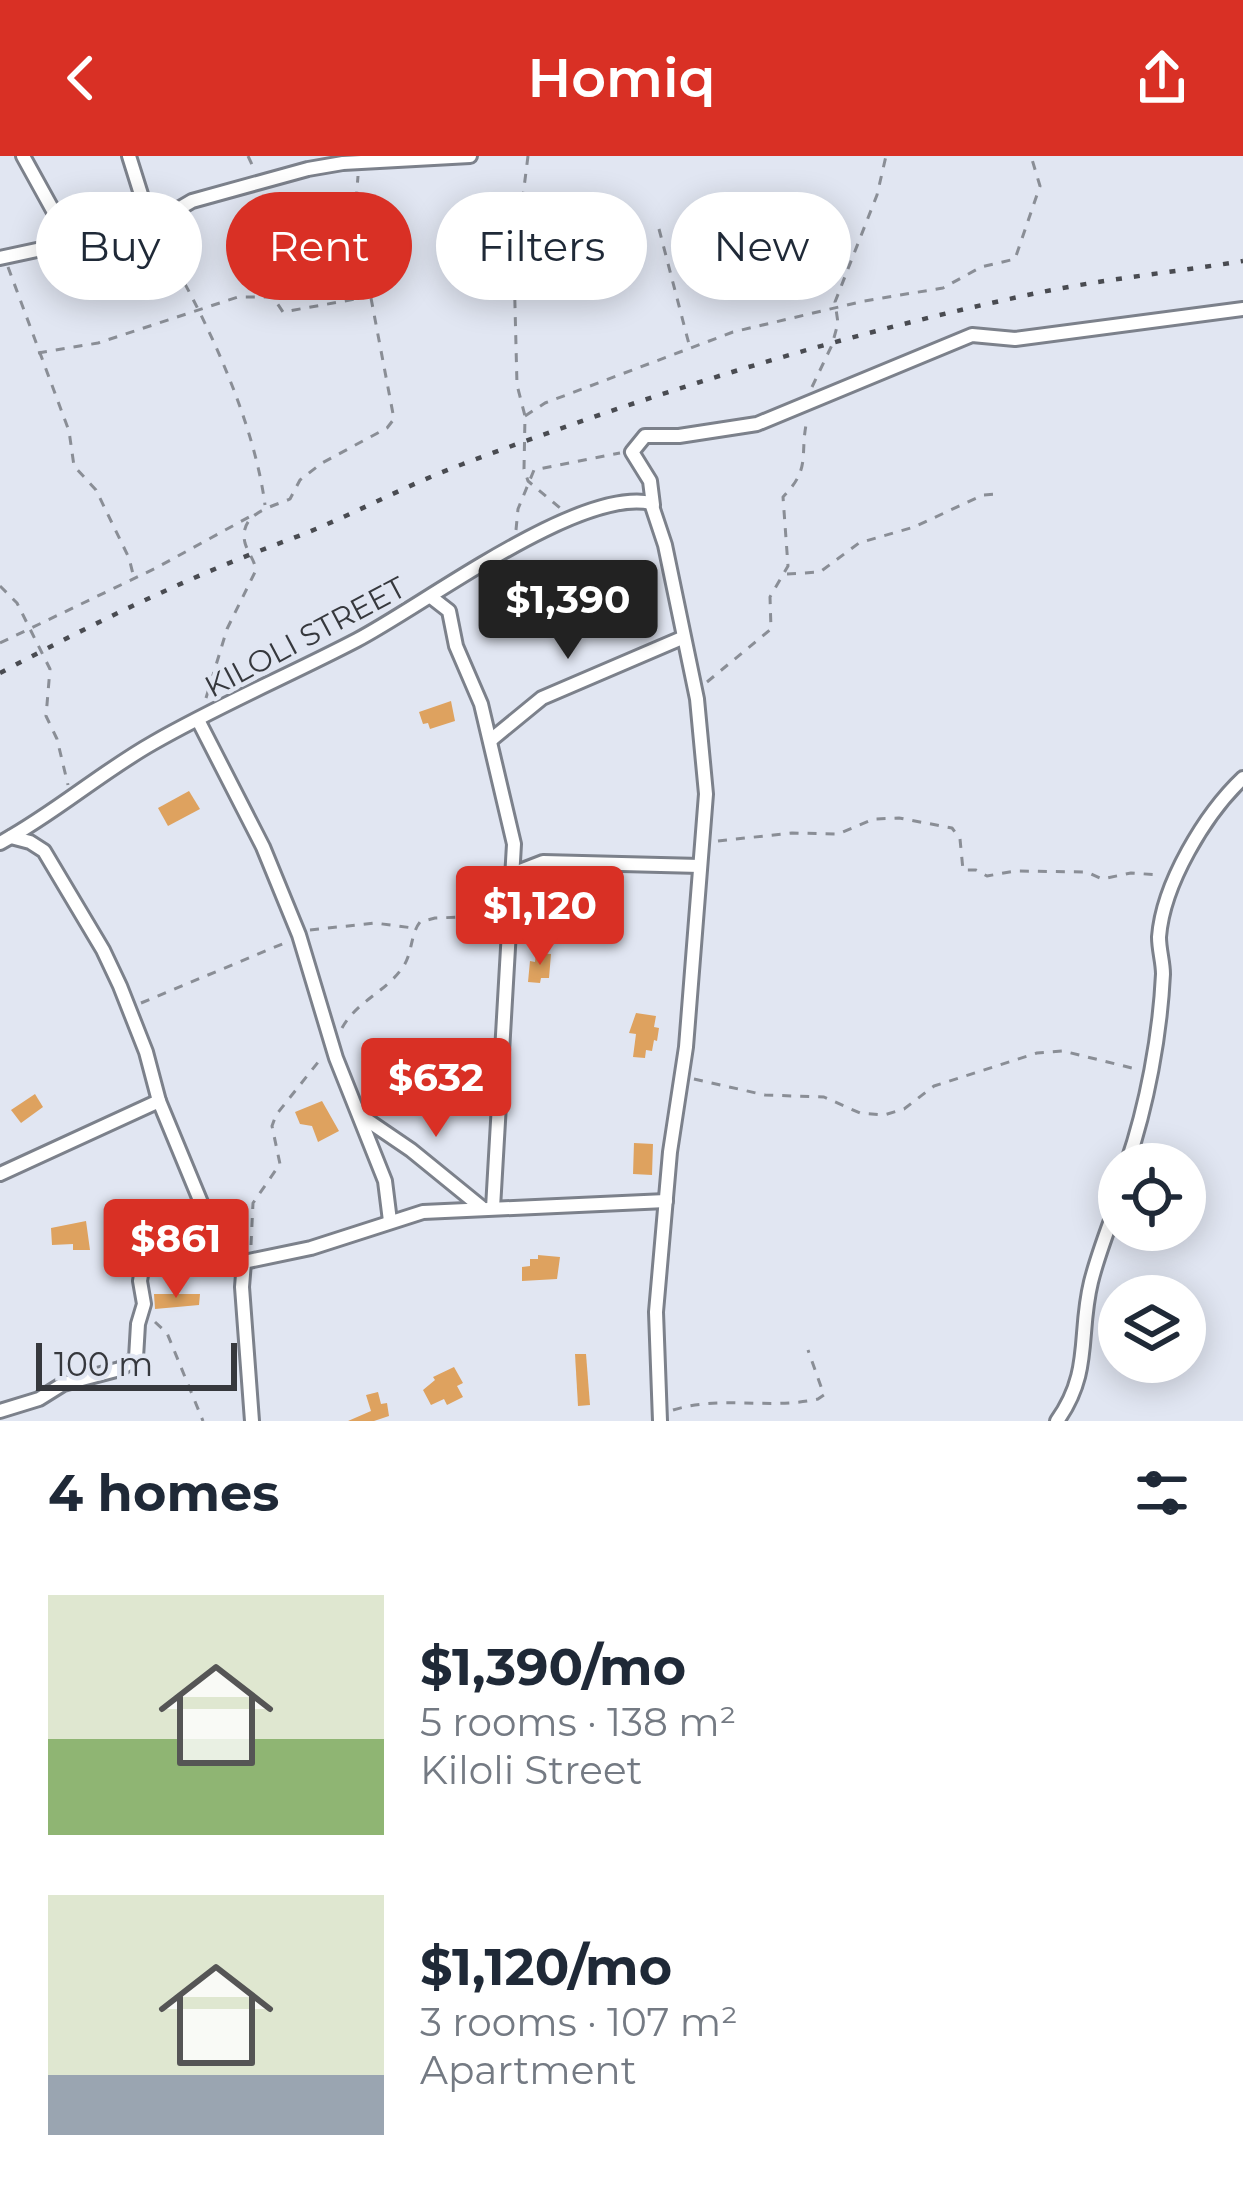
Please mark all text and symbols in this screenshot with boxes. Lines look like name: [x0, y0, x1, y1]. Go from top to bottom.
icon: back: [48, 45, 114, 111]
text: Homiq: [527, 45, 716, 111]
icon: share: [1129, 45, 1195, 111]
chip: Buy: [36, 192, 202, 300]
chip: Rent: [226, 192, 412, 300]
chip: Filters: [436, 192, 647, 300]
chip: New: [671, 192, 851, 300]
pin: $1,390: [470, 560, 666, 662]
street label: KILOLI STREET: [198, 568, 412, 705]
text: $1,390: [506, 575, 630, 623]
pin: $1,120: [442, 866, 638, 968]
text: $1,120: [483, 881, 597, 929]
pin: $632: [365, 1038, 507, 1140]
text: $632: [388, 1053, 484, 1101]
map controls: [1098, 1143, 1206, 1383]
button: locate: [1098, 1143, 1206, 1251]
pin: $861: [105, 1199, 247, 1301]
text: $861: [131, 1214, 221, 1262]
button: layers: [1098, 1275, 1206, 1383]
scale bar: [36, 1337, 237, 1390]
text: 100 m: [54, 1344, 153, 1384]
icon: filters: [1129, 1460, 1195, 1526]
text: 4 homes: [48, 1462, 279, 1524]
text: $1,390/mo: [420, 1636, 686, 1698]
icon: home: [144, 1643, 288, 1787]
text: 5 rooms · 138 m²: [420, 1698, 736, 1746]
text: Kiloli Street: [420, 1746, 642, 1794]
text: $1,120/mo: [420, 1936, 672, 1998]
icon: home: [144, 1943, 288, 2087]
text: 3 rooms · 107 m²: [420, 1998, 738, 2046]
text: Apartment: [420, 2046, 636, 2094]

